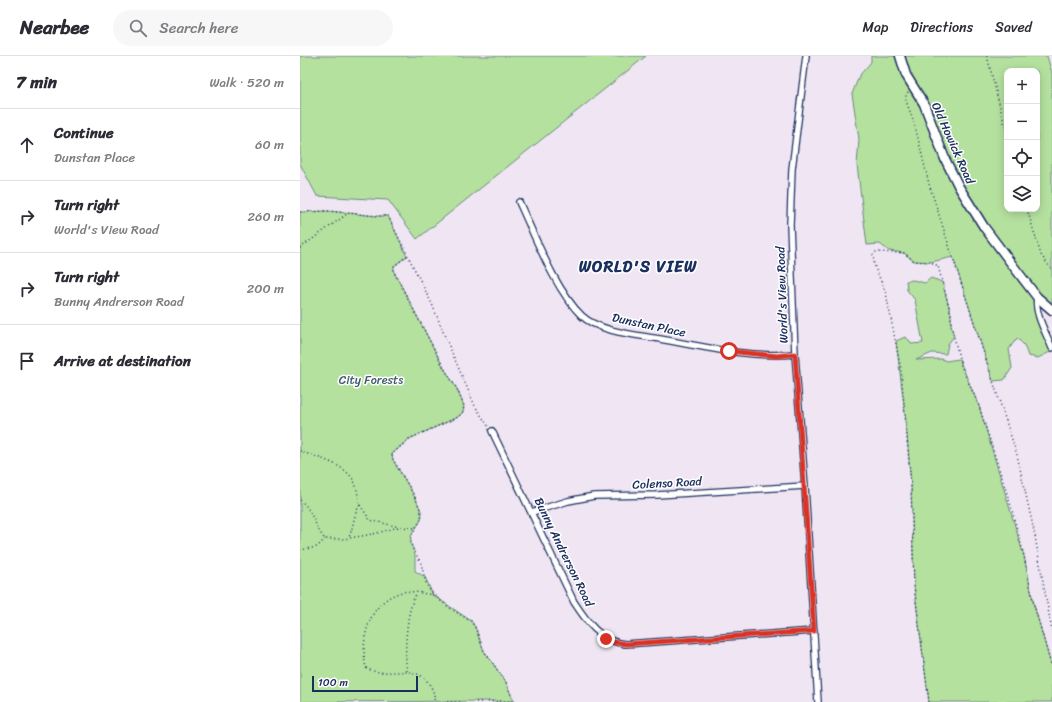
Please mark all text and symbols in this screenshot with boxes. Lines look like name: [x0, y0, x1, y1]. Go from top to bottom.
search box: [113, 10, 393, 46]
text: Nearbee: [20, 11, 89, 44]
text: Search here: [159, 15, 238, 41]
text: Map: [862, 15, 888, 40]
text: Directions: [910, 15, 973, 40]
text: Saved: [995, 15, 1032, 40]
icon: search: [127, 17, 149, 39]
text: 7 min: [16, 67, 57, 97]
map controls: [1004, 68, 1040, 212]
button: +: [1004, 68, 1040, 104]
text: Walk · 520 m: [210, 71, 284, 94]
street label: Old Howick Road: [925, 98, 981, 188]
button: −: [1004, 104, 1040, 140]
text: Continue: [54, 120, 114, 146]
text: 60 m: [255, 133, 284, 156]
icon: ahead: [16, 134, 38, 156]
button: locate: [1004, 140, 1040, 176]
text: Dunstan Place: [54, 146, 135, 169]
button: layers: [1004, 176, 1040, 212]
text: Turn right: [54, 192, 119, 218]
text: 260 m: [248, 205, 284, 228]
icon: right: [16, 206, 38, 228]
text: World's View Road: [54, 218, 159, 241]
street label: World's View Road: [769, 246, 795, 344]
district label: WORLD'S VIEW: [579, 252, 697, 281]
text: Turn right: [54, 264, 119, 290]
text: 200 m: [247, 277, 284, 300]
icon: right: [16, 278, 38, 300]
text: Bunny Andrerson Road: [54, 290, 184, 313]
street label: Dunstan Place: [610, 306, 688, 344]
route start: [720, 342, 738, 360]
text: Arrive at destination: [54, 348, 191, 374]
icon: arrive: [16, 350, 38, 372]
park label: City Forests: [339, 369, 403, 391]
street label: Colenso Road: [632, 470, 704, 496]
street label: Bunny Andrerson Road: [528, 493, 601, 612]
route end: [597, 630, 615, 648]
text: 100 m: [318, 673, 348, 692]
scale bar: [312, 674, 418, 693]

